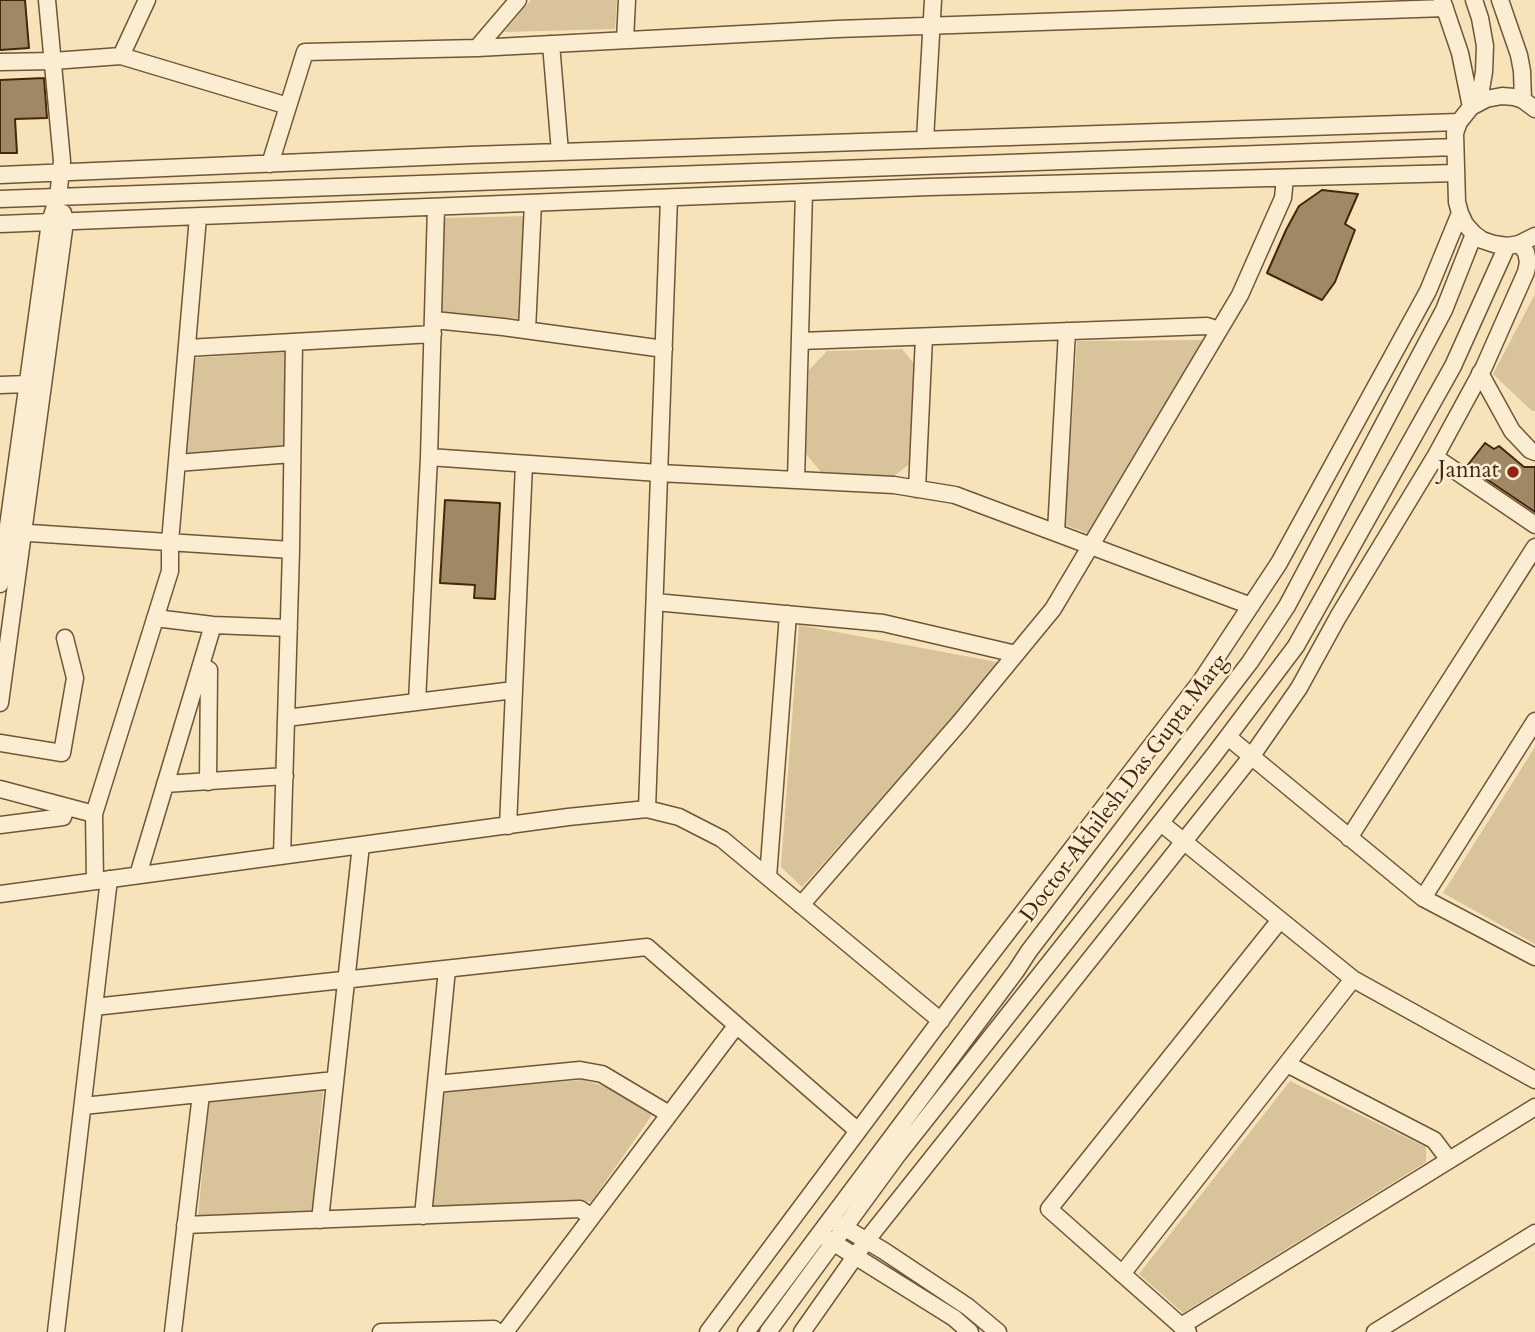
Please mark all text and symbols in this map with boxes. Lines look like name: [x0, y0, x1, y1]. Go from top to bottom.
place label: Jannat: [1438, 458, 1499, 486]
marker: Jannat: [1505, 464, 1521, 480]
street label: Doctor Akhilesh Das Gupta Marg: [1015, 650, 1235, 928]

